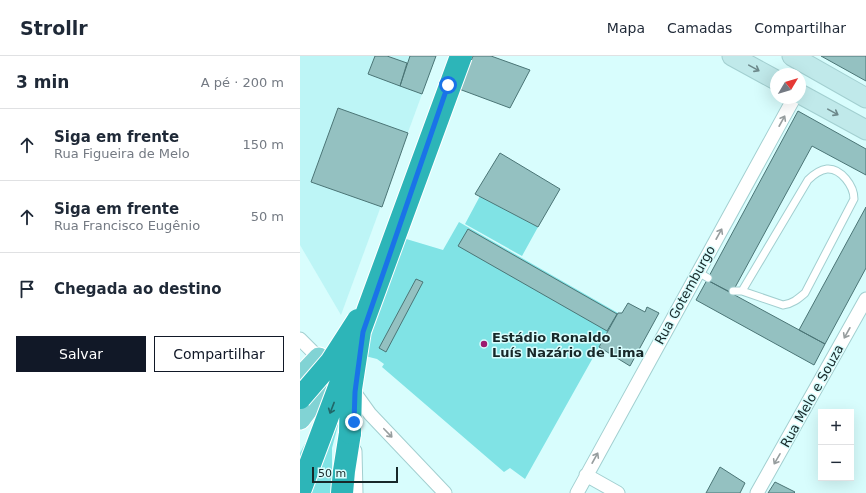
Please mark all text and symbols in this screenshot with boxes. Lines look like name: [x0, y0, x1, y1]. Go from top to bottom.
text: Strollr: [20, 17, 88, 39]
text: Mapa: [607, 20, 645, 36]
text: Camadas: [667, 20, 732, 36]
text: Compartilhar: [754, 20, 846, 36]
one-way arrow: [748, 65, 760, 73]
north arrow: [770, 68, 806, 104]
text: 3 min: [16, 72, 69, 92]
text: A pé · 200 m: [201, 75, 284, 90]
route start: [439, 76, 457, 94]
one-way arrow: [827, 109, 839, 117]
one-way arrow: [778, 115, 786, 127]
text: Siga em frente: [54, 128, 179, 146]
icon: ahead: [16, 134, 38, 156]
text: 150 m: [242, 137, 284, 152]
text: Rua Figueira de Melo: [54, 146, 190, 161]
text: Siga em frente: [54, 200, 179, 218]
icon: ahead: [16, 206, 38, 228]
text: 50 m: [251, 209, 284, 224]
text: Rua Francisco Eugênio: [54, 218, 200, 233]
one-way arrow: [715, 229, 723, 241]
street label: Rua Gotemburgo: [652, 243, 718, 347]
icon: arrive: [16, 278, 38, 300]
text: Chegada ao destino: [54, 280, 222, 298]
one-way arrow: [843, 327, 850, 339]
place label: Estádio Ronaldo Luís Nazário de Lima: [492, 330, 644, 360]
button: Salvar: [16, 336, 146, 372]
button: Compartilhar: [154, 336, 284, 372]
marker: Estádio Ronaldo Luís Nazário de Lima: [479, 339, 489, 349]
street label: Rua Melo e Souza: [778, 342, 846, 450]
one-way arrow: [327, 402, 335, 414]
map controls: [818, 409, 854, 481]
button: +: [818, 409, 854, 445]
route end: [345, 413, 363, 431]
one-way arrow: [383, 428, 393, 438]
button: −: [818, 445, 854, 481]
one-way arrow: [772, 452, 780, 464]
one-way arrow: [592, 453, 599, 465]
scale bar: [312, 465, 398, 484]
text: 50 m: [318, 467, 346, 480]

